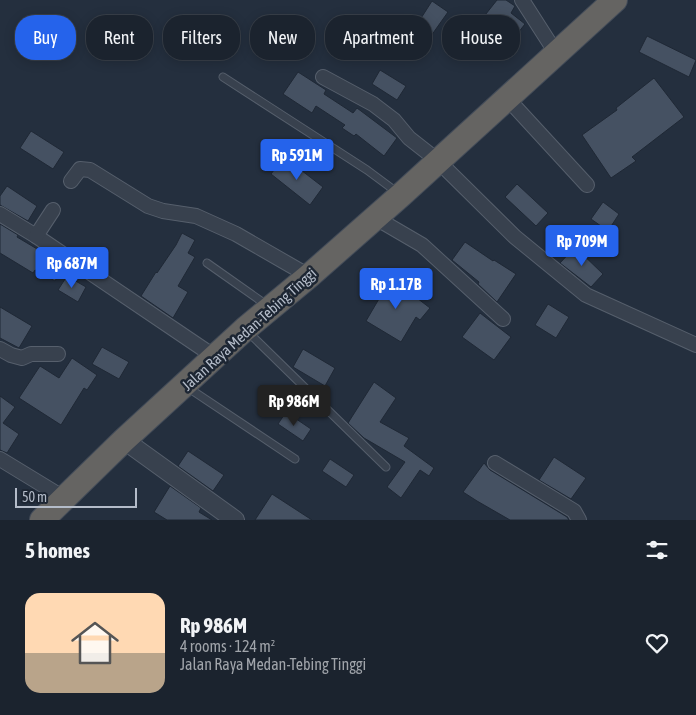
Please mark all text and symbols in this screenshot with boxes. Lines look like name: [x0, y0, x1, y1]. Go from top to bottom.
chip: Buy: [15, 15, 76, 60]
chip: Rent: [86, 15, 153, 60]
chip: Filters: [163, 15, 240, 60]
chip: New: [250, 15, 315, 60]
chip: Apartment: [325, 15, 432, 60]
chip: House: [442, 15, 520, 60]
pin: Rp 591M: [251, 138, 343, 181]
text: Rp 591M: [271, 146, 323, 164]
pin: Rp 709M: [536, 224, 628, 267]
text: Rp 709M: [556, 232, 608, 250]
pin: Rp 687M: [26, 246, 118, 289]
text: Rp 687M: [46, 254, 98, 272]
street label: Jalan Raya Medan-Tebing Tinggi: [178, 264, 320, 394]
pin: Rp 1.17B: [344, 268, 448, 310]
text: Rp 1.17B: [371, 275, 421, 293]
pin: Rp 986M: [248, 384, 340, 427]
text: Rp 986M: [268, 392, 320, 410]
scale bar: [15, 485, 138, 508]
text: 50 m: [22, 489, 47, 505]
icon: filters: [643, 536, 671, 564]
text: 5 homes: [25, 538, 90, 562]
icon: home: [65, 613, 125, 673]
text: Rp 986M: [180, 613, 247, 637]
icon: heart: [643, 629, 671, 657]
text: 4 rooms · 124 m²: [180, 637, 275, 655]
text: Jalan Raya Medan-Tebing Tinggi: [180, 655, 366, 673]

